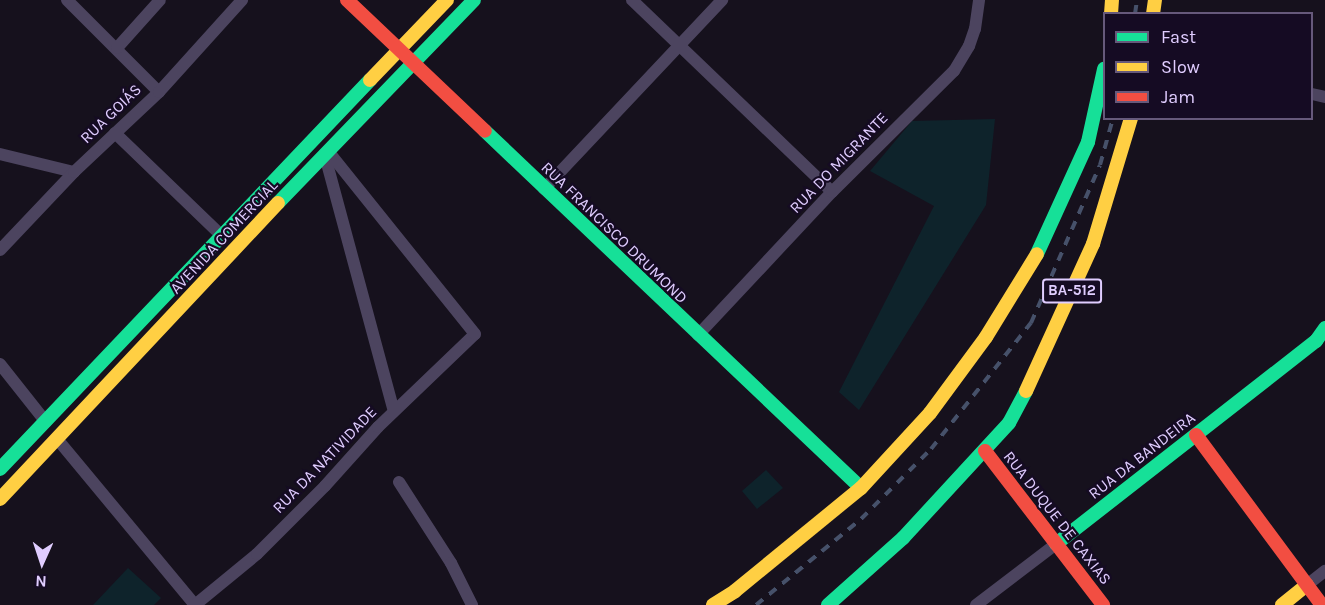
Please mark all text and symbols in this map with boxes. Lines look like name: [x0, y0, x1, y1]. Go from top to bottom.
legend: [1103, 12, 1313, 120]
text: Fast: [1161, 26, 1196, 48]
text: Slow: [1161, 56, 1200, 78]
street label: RUA GOIÁS: [77, 80, 145, 148]
text: Jam: [1161, 86, 1195, 108]
street label: RUA DO MIGRANTE: [786, 108, 892, 218]
street label: RUA FRANCISCO DRUMOND: [537, 158, 691, 308]
street label: AVENIDA COMERCIAL: [166, 176, 282, 298]
road number: BA-512: [1042, 279, 1102, 303]
street label: RUA DA NATIVIDADE: [269, 402, 381, 518]
street label: RUA DA BANDEIRA: [1085, 408, 1199, 504]
street label: RUA DUQUE DE CAXIAS: [999, 448, 1115, 588]
north arrow: [12, 533, 72, 593]
text: N: [35, 572, 47, 591]

